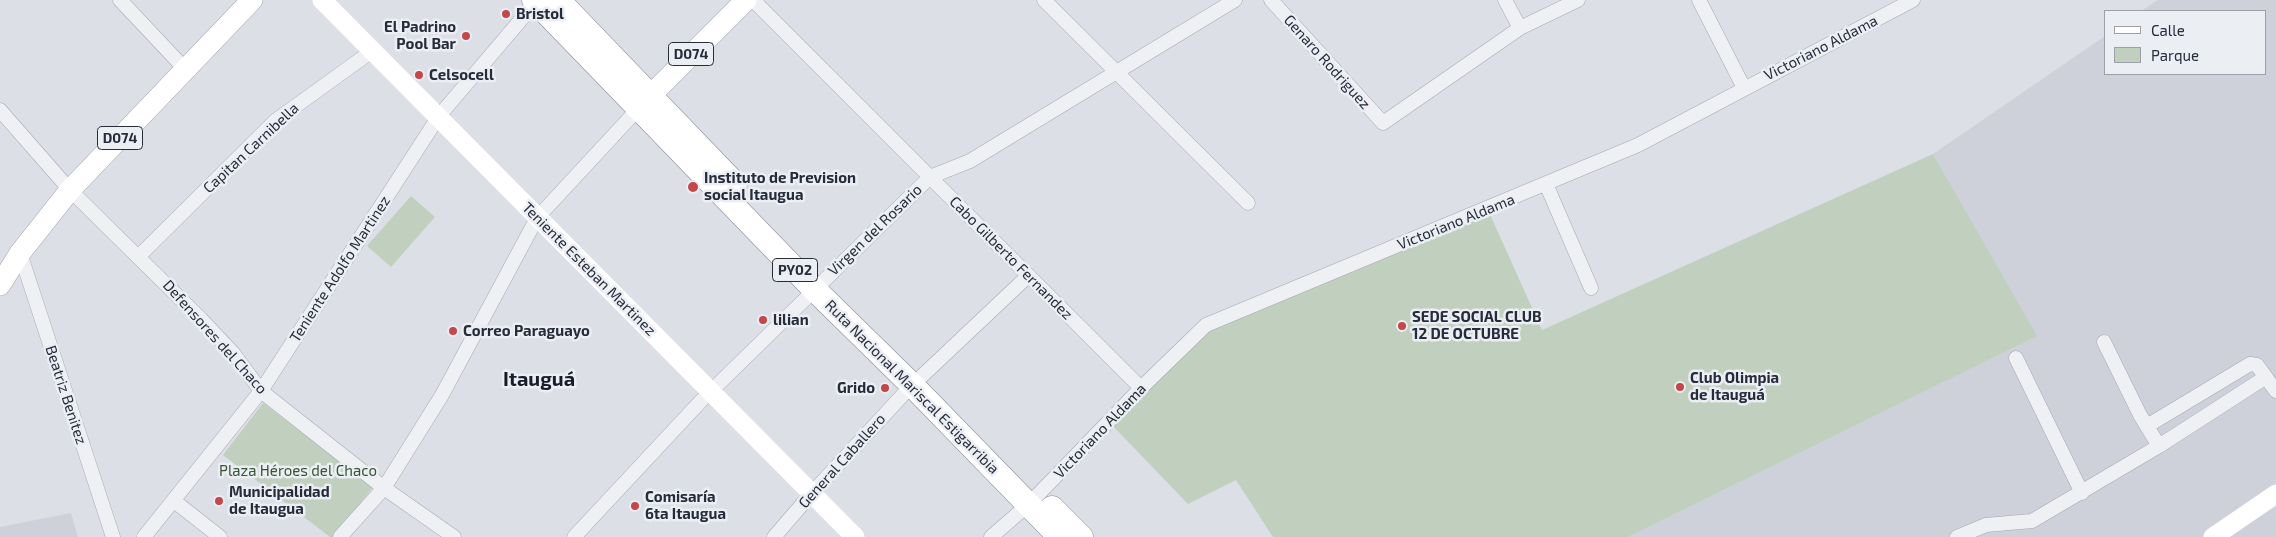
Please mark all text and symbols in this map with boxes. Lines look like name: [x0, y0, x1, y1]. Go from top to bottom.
place label: Bristol: [516, 5, 564, 23]
marker: Bristol: [500, 8, 512, 20]
legend: [2104, 10, 2266, 75]
street label: Genaro Rodriguez: [1280, 11, 1374, 113]
street label: Victoriano Aldama: [1761, 12, 1881, 84]
place label: El Padrino Pool Bar: [384, 18, 456, 53]
text: Calle: [2151, 21, 2185, 39]
marker: El Padrino Pool Bar: [460, 30, 472, 42]
road number: D074: [668, 42, 714, 66]
text: Parque: [2151, 46, 2199, 64]
place label: Celsocell: [429, 66, 494, 84]
marker: Celsocell: [413, 69, 425, 81]
street label: Capitan Carnibella: [199, 99, 303, 197]
road number: D074: [98, 126, 142, 150]
place label: Instituto de Prevision social Itaugua: [704, 169, 856, 204]
marker: Instituto de Prevision social Itaugua: [686, 180, 700, 194]
street label: Virgen del Rosario: [824, 181, 926, 279]
street label: Victoriano Aldama: [1395, 190, 1517, 254]
street label: Teniente Adolfo Martinez: [286, 192, 394, 346]
street label: Cabo Gilberto Fernandez: [946, 193, 1076, 323]
street label: Teniente Esteban Martinez: [519, 199, 659, 339]
road number: PY02: [772, 258, 818, 282]
street label: Defensores del Chaco: [159, 276, 271, 398]
street label: Ruta Nacional Mariscal Estigarribia: [821, 296, 1003, 478]
place label: SEDE SOCIAL CLUB 12 DE OCTUBRE: [1412, 308, 1542, 343]
place label: lilian: [773, 311, 809, 329]
marker: lilian: [757, 314, 769, 326]
marker: SEDE SOCIAL CLUB 12 DE OCTUBRE: [1396, 320, 1408, 332]
place label: Correo Paraguayo: [463, 322, 590, 340]
marker: Correo Paraguayo: [447, 325, 459, 337]
street label: Beatriz Benitez: [41, 343, 91, 447]
district label: Itauguá: [503, 367, 575, 391]
place label: Club Olimpia de Itauguá: [1690, 369, 1779, 404]
place label: Grido: [837, 379, 875, 397]
street label: Victoriano Aldama: [1050, 380, 1150, 482]
marker: Club Olimpia de Itauguá: [1674, 381, 1686, 393]
marker: Grido: [879, 382, 891, 394]
street label: General Caballero: [795, 410, 889, 512]
park label: Plaza Héroes del Chaco: [219, 462, 377, 480]
place label: Municipalidad de Itaugua: [229, 483, 330, 518]
place label: Comisaría 6ta Itaugua: [645, 488, 726, 523]
marker: Municipalidad de Itaugua: [213, 495, 225, 507]
marker: Comisaría 6ta Itaugua: [629, 500, 641, 512]

